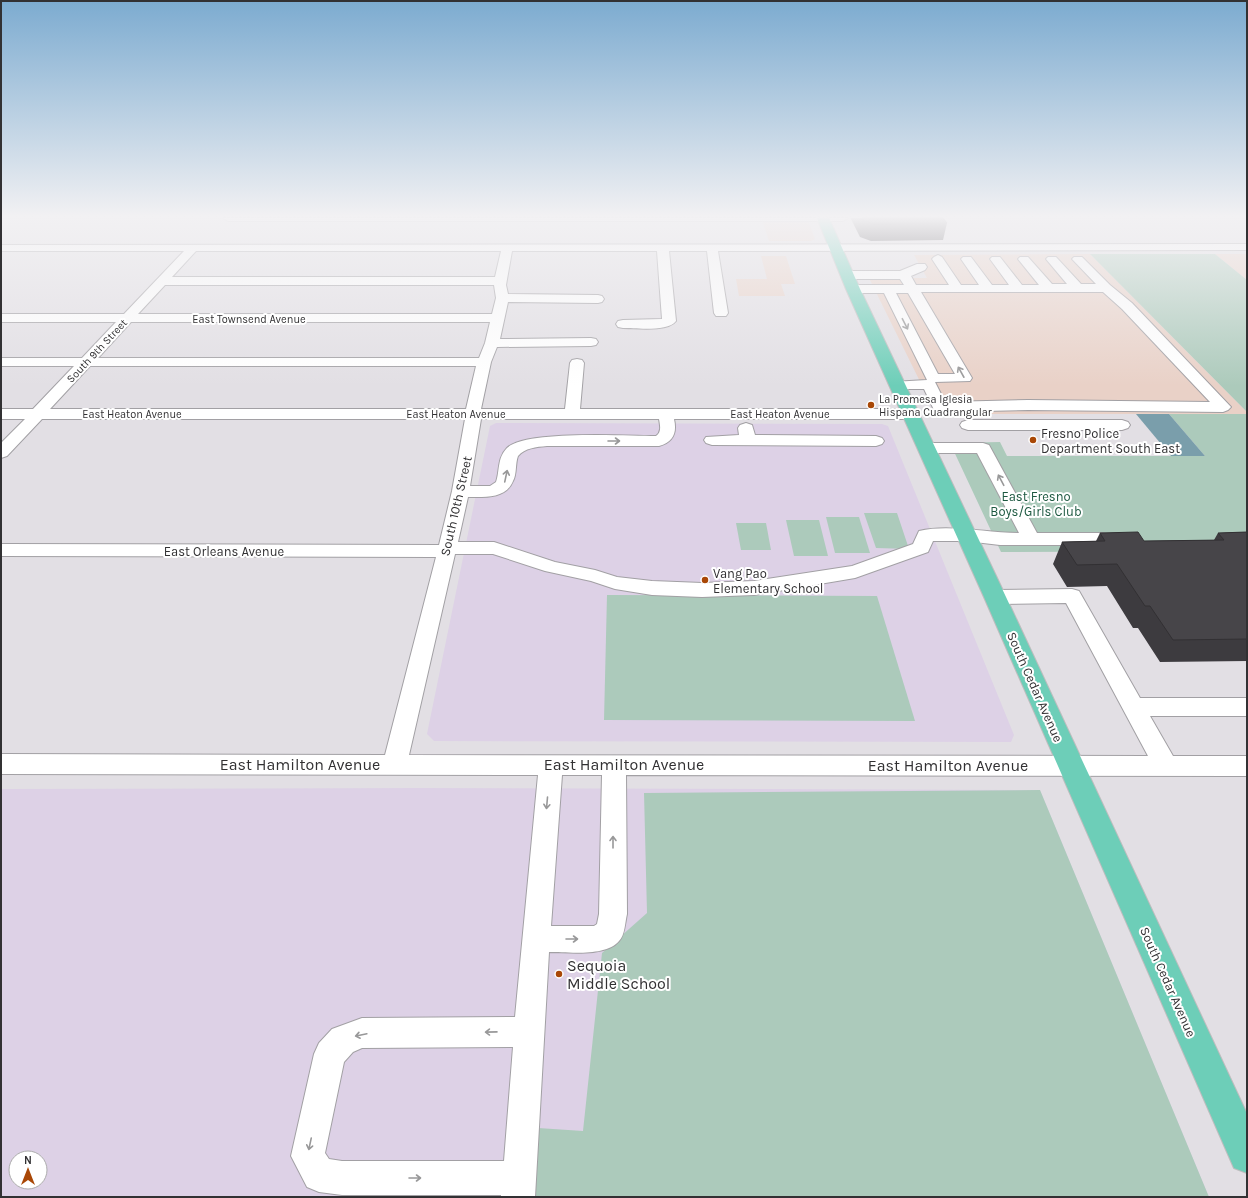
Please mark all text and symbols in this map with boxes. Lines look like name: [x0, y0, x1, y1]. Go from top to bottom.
street label: East Townsend Avenue: [192, 313, 306, 326]
street label: South 9th Street: [64, 316, 130, 386]
one-way arrow: [902, 317, 910, 329]
one-way arrow: [957, 366, 965, 378]
place label: La Promesa Iglesia Hispana Cuadrangular: [879, 393, 992, 419]
marker: La Promesa Iglesia Hispana Cuadrangular: [866, 400, 876, 410]
street label: East Heaton Avenue: [82, 408, 182, 421]
street label: East Heaton Avenue: [406, 408, 506, 421]
street label: East Heaton Avenue: [730, 408, 830, 421]
place label: Fresno Police Department South East: [1041, 426, 1180, 456]
marker: Fresno Police Department South East: [1028, 435, 1038, 445]
one-way arrow: [607, 437, 620, 445]
street label: South 10th Street: [437, 454, 475, 557]
one-way arrow: [502, 470, 510, 483]
one-way arrow: [996, 474, 1004, 486]
park label: East Fresno Boys/Girls Club: [990, 489, 1082, 519]
street label: East Orleans Avenue: [164, 544, 285, 559]
place label: Vang Pao Elementary School: [713, 566, 823, 596]
marker: Vang Pao Elementary School: [700, 575, 710, 585]
street label: South Cedar Avenue: [1004, 630, 1066, 745]
street label: East Hamilton Avenue: [220, 755, 380, 774]
street label: East Hamilton Avenue: [544, 755, 704, 774]
street label: East Hamilton Avenue: [868, 756, 1028, 775]
one-way arrow: [544, 796, 551, 809]
one-way arrow: [609, 836, 617, 849]
street label: South Cedar Avenue: [1137, 925, 1199, 1040]
one-way arrow: [565, 935, 578, 943]
place label: Sequoia Middle School: [567, 956, 670, 993]
marker: Sequoia Middle School: [554, 969, 564, 979]
one-way arrow: [485, 1028, 498, 1036]
one-way arrow: [355, 1031, 368, 1039]
one-way arrow: [306, 1138, 314, 1151]
north arrow: [8, 1150, 48, 1190]
text: N: [24, 1154, 32, 1167]
one-way arrow: [408, 1174, 421, 1182]

